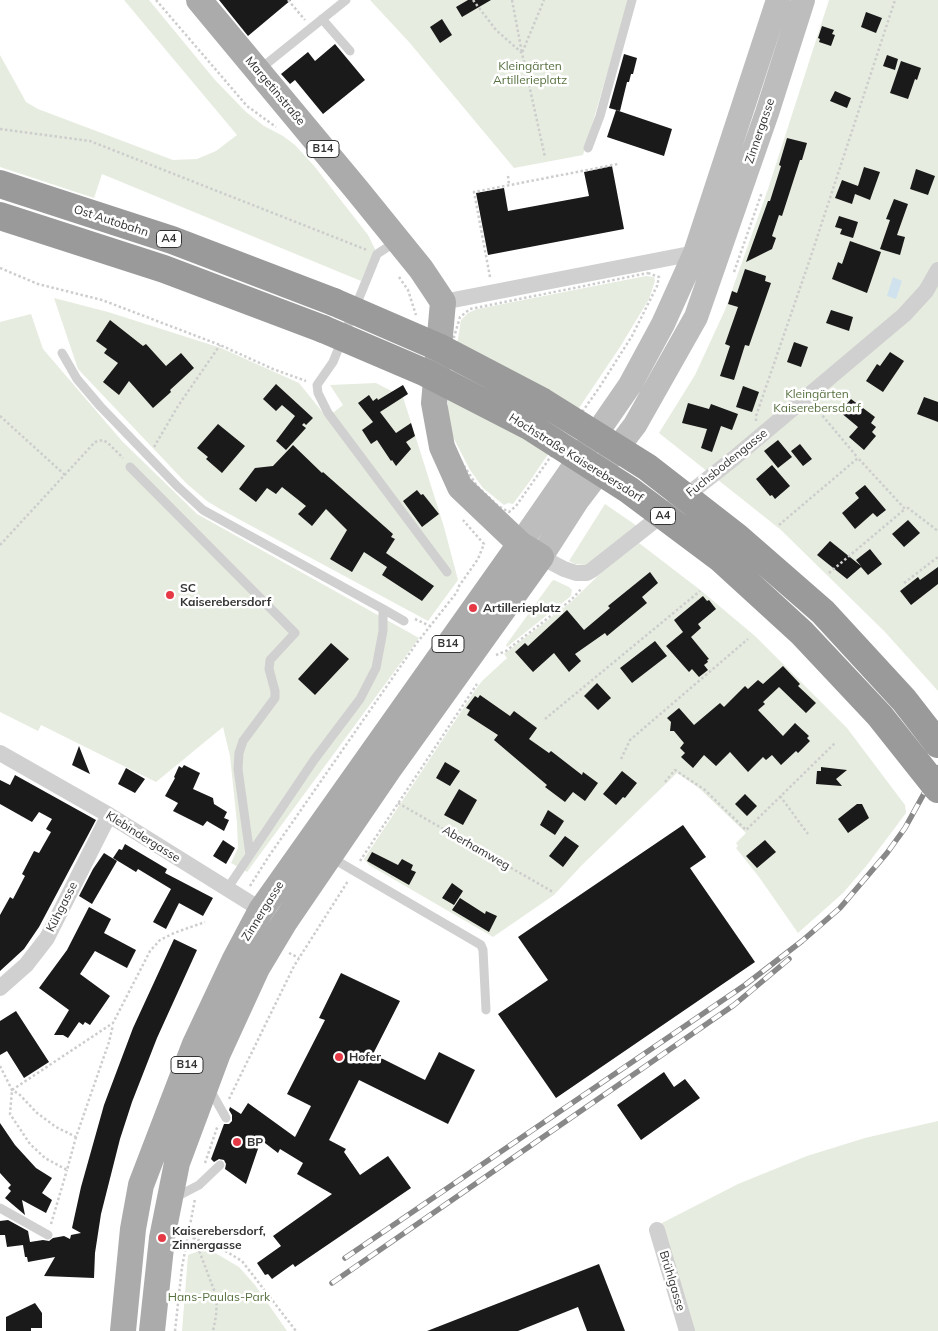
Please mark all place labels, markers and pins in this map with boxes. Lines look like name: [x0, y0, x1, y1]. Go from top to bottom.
place label: SC Kaiserebersdorf: [180, 581, 271, 609]
marker: SC Kaiserebersdorf: [164, 589, 176, 601]
place label: Artillerieplatz: [483, 601, 561, 615]
marker: Artillerieplatz: [467, 602, 479, 614]
place label: Hofer: [349, 1050, 381, 1064]
marker: Hofer: [333, 1051, 345, 1063]
place label: BP: [247, 1135, 263, 1149]
marker: BP: [231, 1136, 243, 1148]
place label: Kaiserebersdorf, Zinnergasse: [172, 1224, 266, 1252]
marker: Kaiserebersdorf, Zinnergasse: [156, 1232, 168, 1244]

